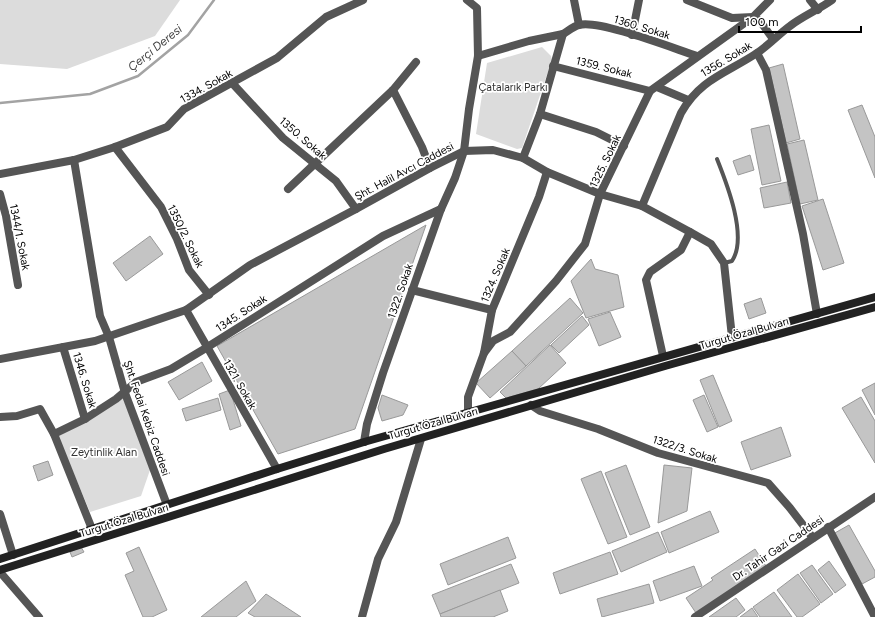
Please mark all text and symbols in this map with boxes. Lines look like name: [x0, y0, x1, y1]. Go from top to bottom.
scale bar: [739, 8, 861, 34]
street label: 1360. Sokak: [612, 13, 672, 42]
text: 100 m: [745, 15, 779, 29]
water label: Çerçi Deresi: [125, 22, 185, 74]
street label: 1356. Sokak: [698, 39, 755, 80]
street label: 1359. Sokak: [574, 54, 634, 81]
street label: 1334. Sokak: [178, 66, 235, 106]
park label: Çatalarık Parkı: [478, 81, 548, 94]
street label: 1350. Sokak: [276, 114, 329, 163]
street label: 1325. Sokak: [587, 132, 624, 190]
street label: Şht. Halil Avcı Caddesi: [352, 140, 456, 203]
street label: 1344/1. Sokak: [7, 203, 32, 272]
street label: 1350/2. Sokak: [165, 203, 207, 271]
street label: 1324. Sokak: [478, 245, 513, 304]
street label: 1322. Sokak: [385, 261, 416, 320]
street label: 1345. Sokak: [213, 292, 270, 335]
street label: Turgut Özal Bulvarı: [698, 314, 790, 352]
street label: 1346. Sokak: [70, 351, 99, 410]
street label: 1321. Sokak: [220, 357, 259, 412]
street label: Şht. Fedai Kebiz Caddesi: [121, 359, 172, 478]
street label: Turgut Özal Bulvarı: [387, 404, 479, 442]
street label: 1322/3. Sokak: [651, 433, 720, 466]
park label: Zeytinlik Alan: [71, 446, 137, 459]
street label: Turgut Özal Bulvarı: [78, 500, 170, 540]
street label: Dr. Tahir Gazi Caddesi: [730, 513, 826, 584]

